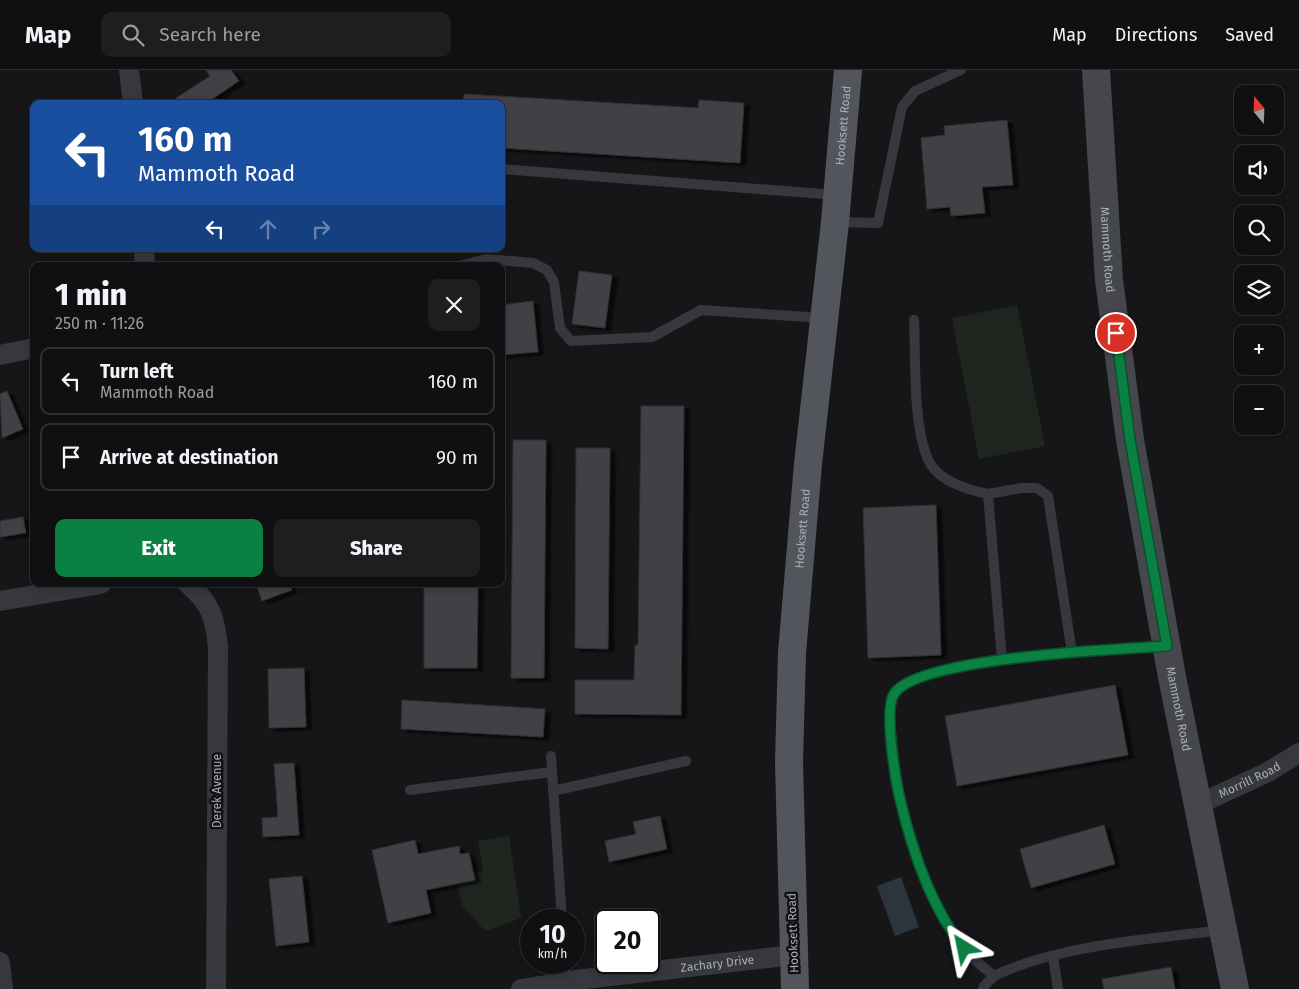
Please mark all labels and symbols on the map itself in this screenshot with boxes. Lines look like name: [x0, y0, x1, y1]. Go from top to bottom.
street label: Hooksett Road: [833, 85, 854, 166]
north arrow: [1234, 85, 1284, 135]
street label: Mammoth Road: [1097, 206, 1118, 293]
pin: [1095, 312, 1137, 354]
street label: Hooksett Road: [792, 488, 813, 569]
street label: Mammoth Road: [1163, 666, 1194, 752]
street label: Derek Avenue: [210, 754, 224, 828]
street label: Morrill Road: [1216, 759, 1283, 801]
street label: Hooksett Road: [785, 893, 801, 973]
speed limit sign: 20: [595, 909, 660, 974]
position arrow: [937, 921, 989, 973]
street label: Zachary Drive: [680, 953, 755, 975]

